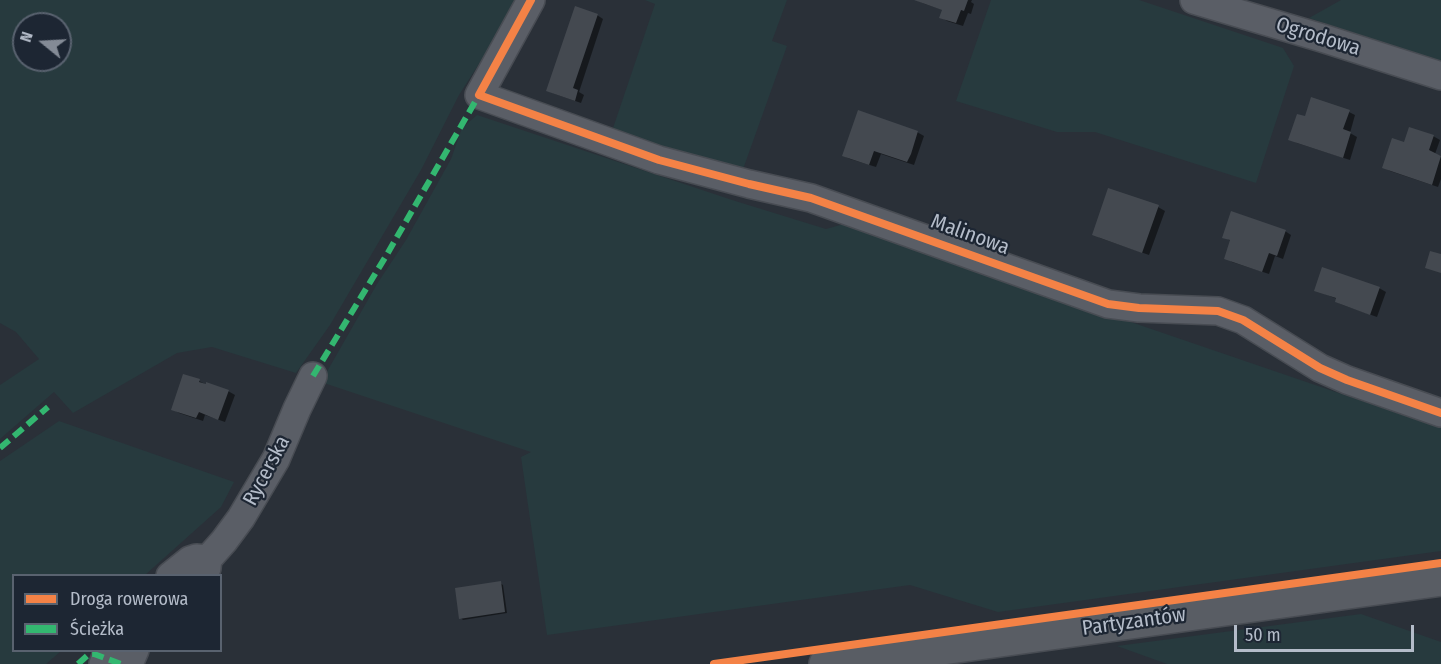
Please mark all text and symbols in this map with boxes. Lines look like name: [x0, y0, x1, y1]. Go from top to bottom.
north arrow: [12, 12, 72, 72]
street label: Ogrodowa: [1273, 12, 1363, 62]
text: N: [16, 29, 37, 44]
street label: Malinowa: [927, 209, 1013, 261]
street label: Rycerska: [238, 432, 296, 510]
legend: [12, 574, 222, 652]
text: Droga rowerowa: [70, 588, 188, 610]
street label: Partyzantów: [1081, 602, 1187, 642]
scale bar: [1237, 613, 1417, 651]
text: Ścieżka: [70, 618, 124, 640]
text: 50 m: [1245, 624, 1281, 646]

